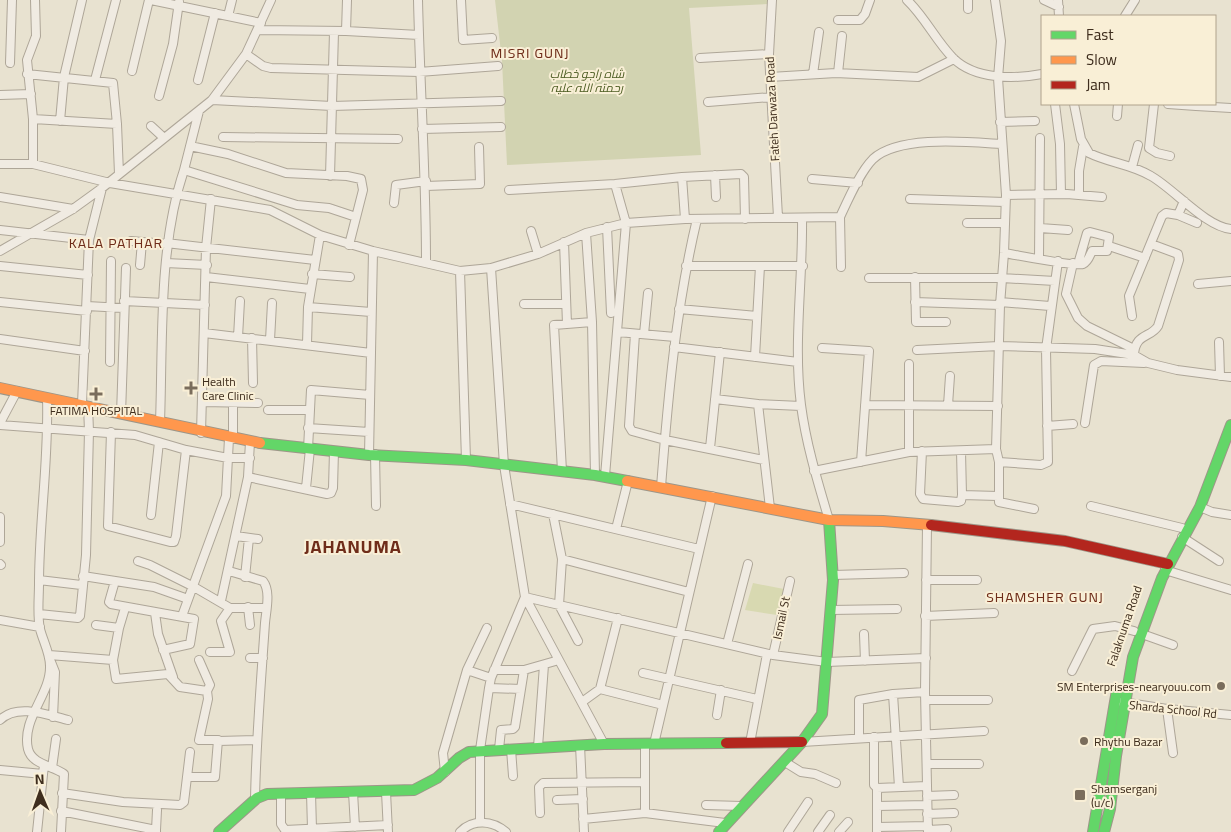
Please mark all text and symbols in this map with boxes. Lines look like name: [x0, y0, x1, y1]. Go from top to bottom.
legend: [1041, 15, 1216, 105]
text: Fast: [1086, 20, 1114, 49]
district label: MISRI GUNJ: [490, 40, 570, 66]
text: Slow: [1086, 45, 1117, 74]
street label: Fateh Darwaza Road: [758, 56, 786, 162]
park label: شاہ راجو خطاب رحمتہ اللہ علیہ: [550, 62, 625, 99]
text: Jam: [1086, 70, 1110, 99]
district label: KALA PATHAR: [69, 230, 163, 256]
place label: Health Care Clinic: [202, 370, 254, 407]
marker: Health Care Clinic: [184, 381, 198, 395]
marker: FATIMA HOSPITAL: [89, 387, 103, 401]
place label: FATIMA HOSPITAL: [50, 399, 142, 422]
district label: JAHANUMA: [304, 530, 402, 563]
street label: Falaknuma Road: [1099, 582, 1149, 670]
district label: SHAMSHER GUNJ: [986, 584, 1104, 610]
street label: Ismail St: [765, 594, 797, 642]
place label: SM Enterprises-nearyouu.com: [1057, 675, 1211, 698]
marker: SM Enterprises-nearyouu.com: [1215, 680, 1227, 692]
street label: Sharda School Rd: [1128, 693, 1218, 725]
place label: Rhythu Bazar: [1094, 730, 1162, 753]
marker: Rhythu Bazar: [1078, 735, 1090, 747]
text: N: [34, 766, 45, 792]
north arrow: [15, 767, 65, 817]
place label: Shamserganj (u/c): [1091, 777, 1157, 814]
marker: Shamserganj (u/c): [1073, 788, 1087, 802]

